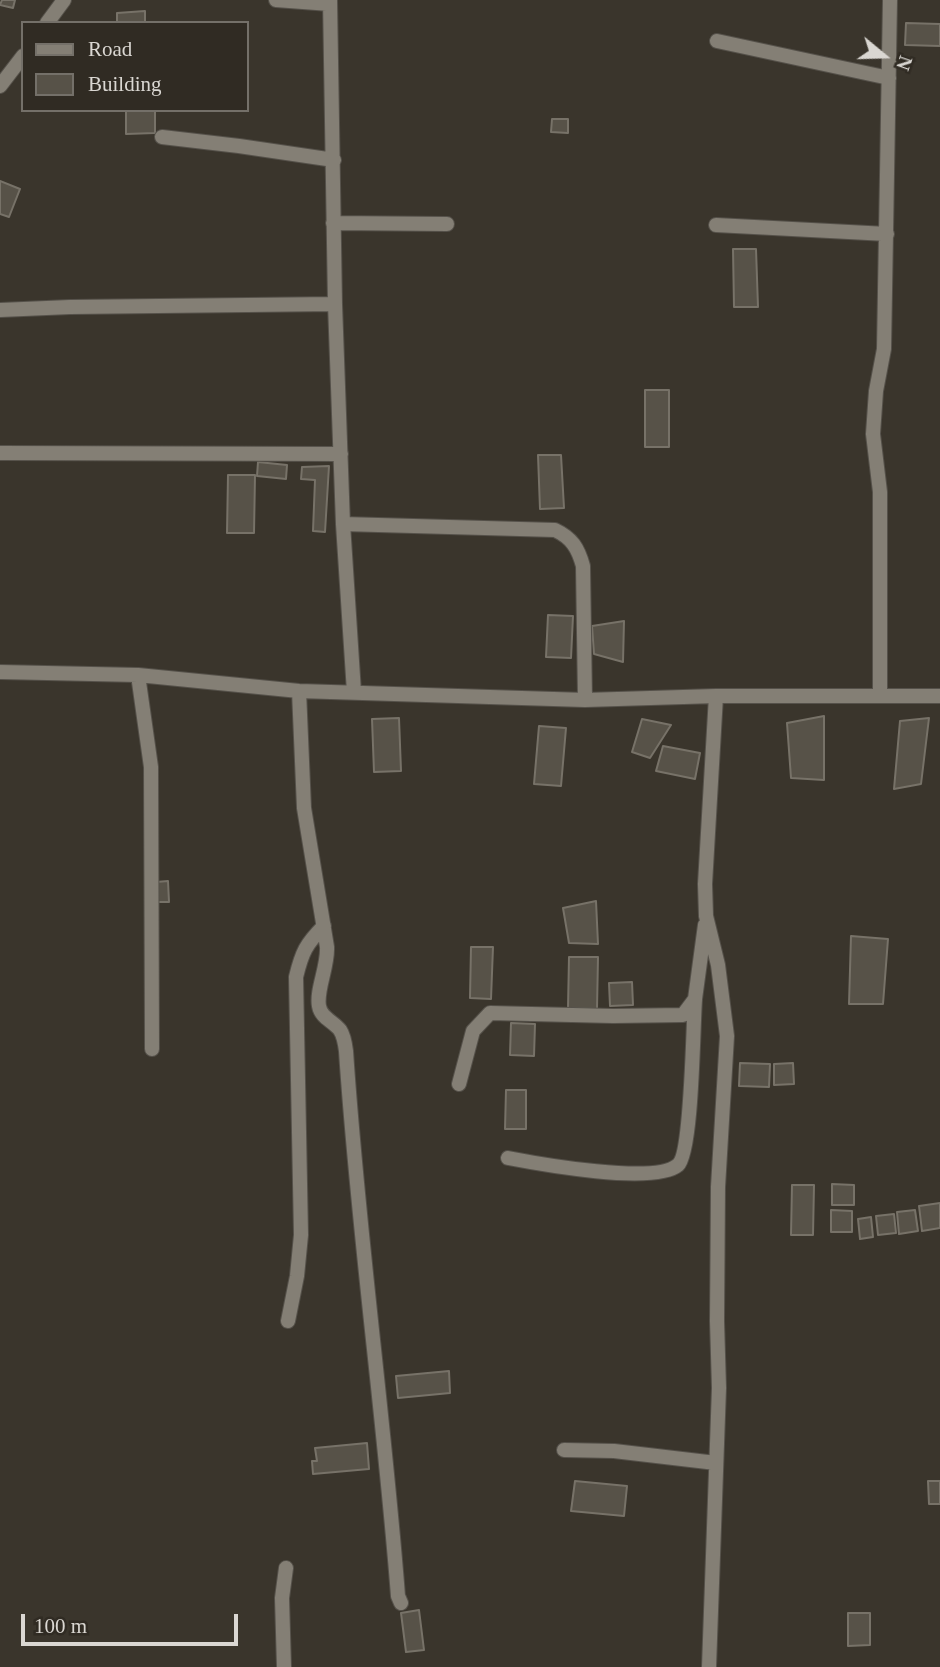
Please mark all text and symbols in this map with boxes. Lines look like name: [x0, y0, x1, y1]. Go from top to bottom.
legend: [21, 21, 248, 112]
north arrow: [849, 21, 919, 91]
text: Road: [88, 37, 132, 61]
text: N: [892, 53, 916, 73]
text: Building: [88, 72, 162, 96]
scale bar: [24, 1600, 242, 1644]
text: 100 m: [34, 1614, 87, 1638]

